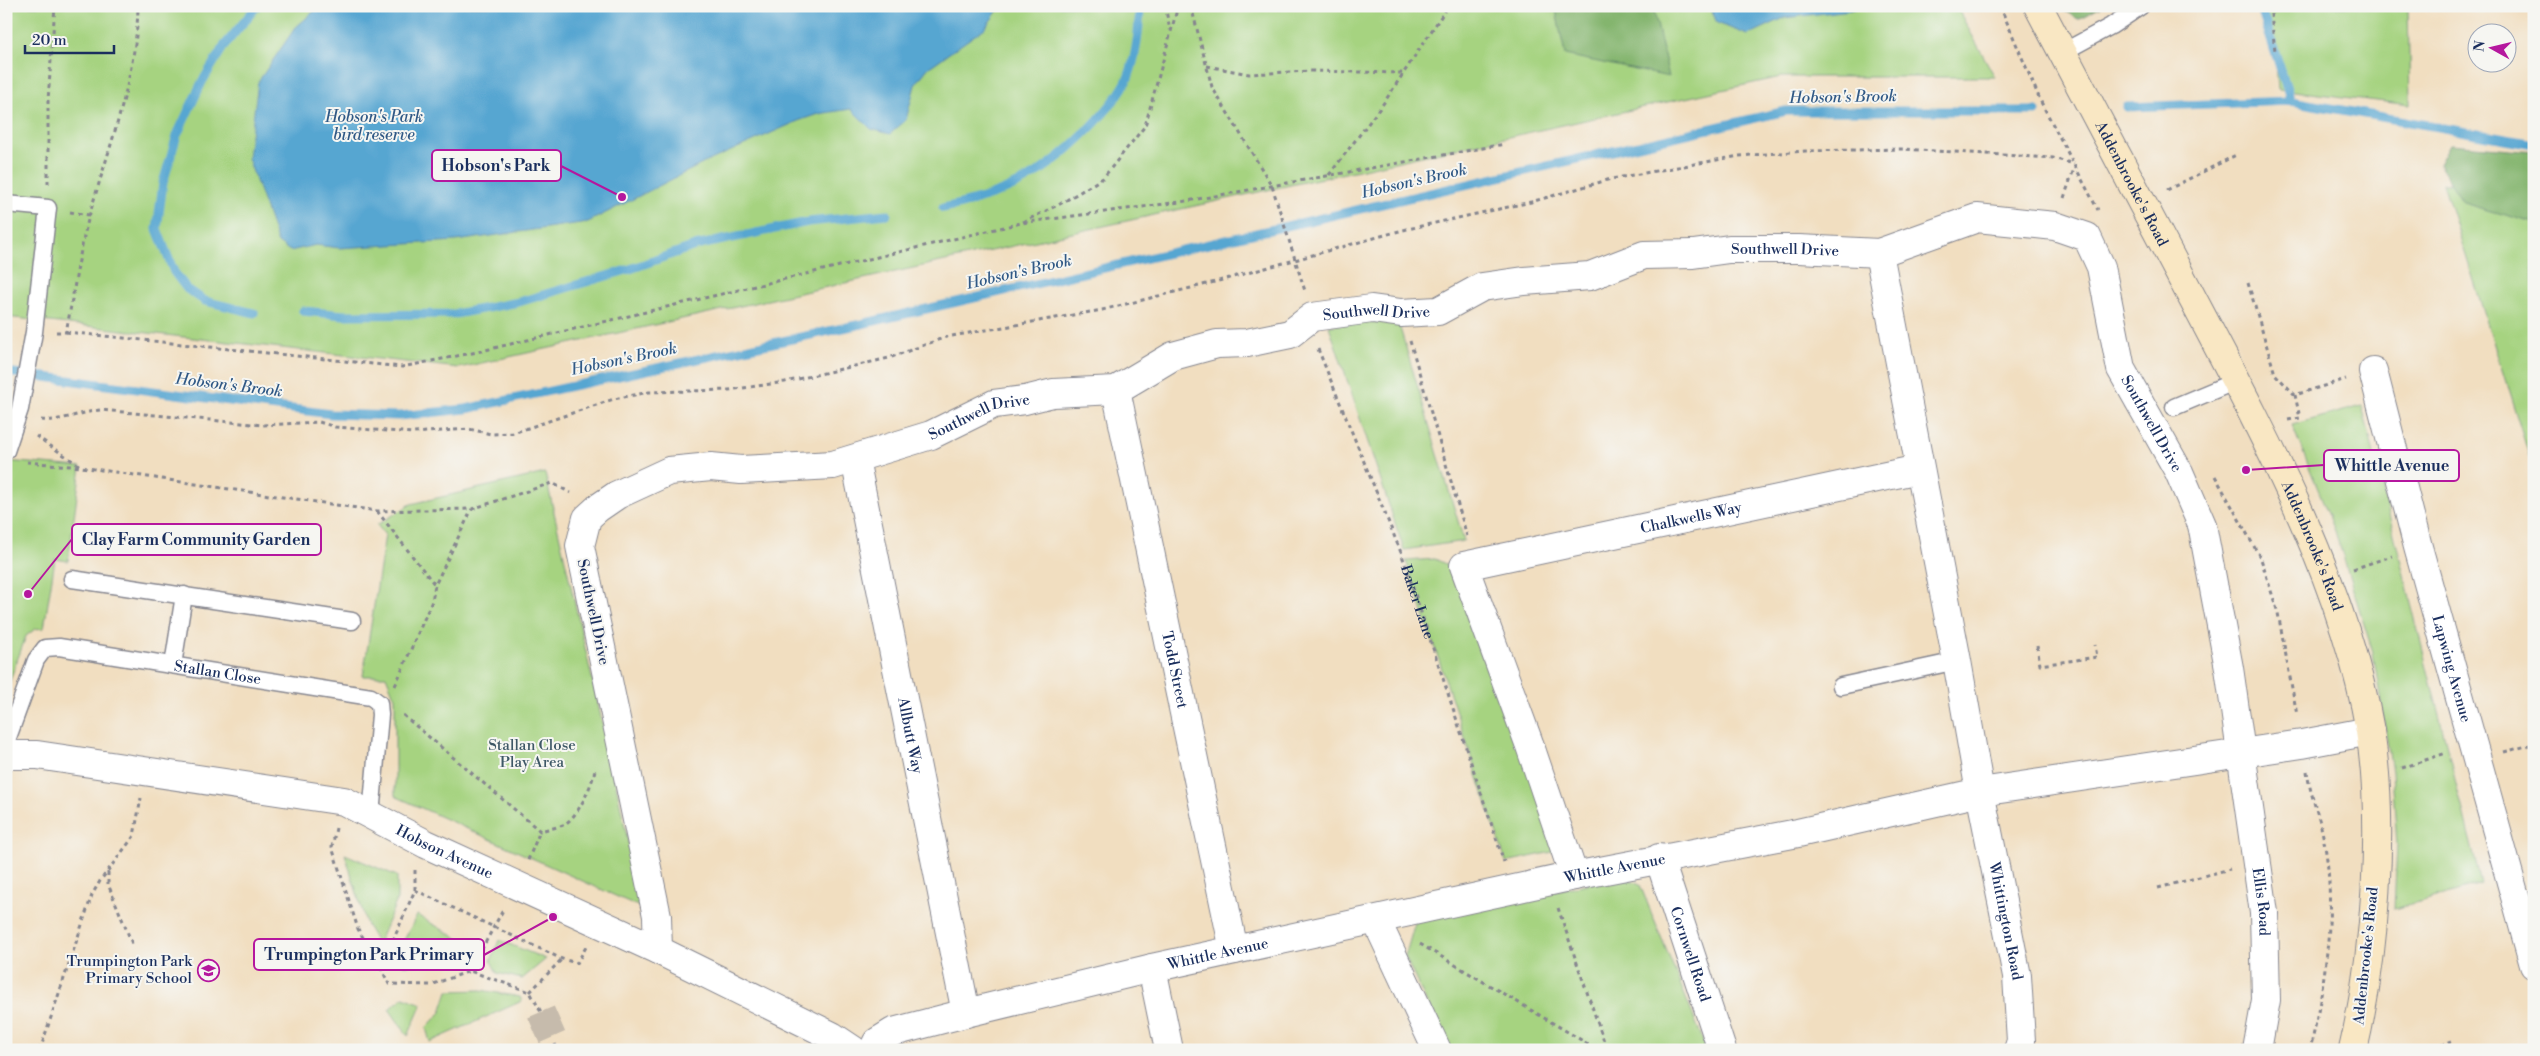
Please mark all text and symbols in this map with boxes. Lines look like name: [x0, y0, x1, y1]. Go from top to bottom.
scale bar: [25, 22, 114, 54]
north arrow: [2468, 22, 2518, 72]
text: 20 m: [32, 31, 67, 50]
text: N: [2470, 40, 2490, 53]
water label: Hobson's Brook: [1788, 86, 1897, 108]
water label: Hobson's Park bird reserve: [324, 107, 423, 145]
street label: Addenbrooke's Road: [2091, 117, 2173, 250]
callout: Hobson's Park: [432, 150, 561, 181]
text: Hobson's Park: [442, 156, 552, 176]
water label: Hobson's Brook: [1358, 159, 1469, 203]
street label: Southwell Drive: [1731, 239, 1839, 260]
water label: Hobson's Brook: [963, 250, 1074, 294]
street label: Southwell Drive: [1322, 299, 1431, 325]
water label: Hobson's Brook: [568, 338, 679, 380]
water label: Hobson's Brook: [173, 368, 284, 401]
street label: Southwell Drive: [2117, 372, 2186, 475]
street label: Southwell Drive: [925, 390, 1032, 444]
callout: Whittle Avenue: [2324, 450, 2459, 481]
text: Whittle Avenue: [2334, 456, 2450, 476]
street label: Addenbrooke's Road: [2277, 477, 2348, 614]
street label: Chalkwells Way: [1639, 497, 1744, 538]
callout: Clay Farm Community Garden: [72, 524, 321, 555]
text: Clay Farm Community Garden: [82, 530, 310, 550]
street label: Southwell Drive: [572, 557, 614, 667]
street label: Baker Lane: [1396, 561, 1439, 642]
street label: Lapwing Avenue: [2428, 613, 2476, 725]
street label: Todd Street: [1158, 629, 1193, 711]
street label: Stallan Close: [173, 656, 262, 689]
street label: Allbutt Way: [893, 695, 927, 776]
park label: Stallan Close Play Area: [488, 736, 576, 772]
street label: Hobson Avenue: [393, 820, 496, 883]
street label: Whittle Avenue: [1561, 849, 1667, 888]
street label: Whittington Road: [1985, 859, 2027, 982]
street label: Ellis Road: [2248, 866, 2274, 937]
street label: Addenbrooke's Road: [2349, 886, 2383, 1027]
street label: Cornwell Road: [1666, 904, 1715, 1004]
street label: Whittle Avenue: [1165, 933, 1270, 974]
callout: Trumpington Park Primary: [254, 939, 484, 970]
text: Trumpington Park Primary: [264, 945, 475, 965]
place label: Trumpington Park Primary School: [66, 952, 193, 988]
school or university icon: Trumpington Park Primary School: [196, 958, 220, 982]

